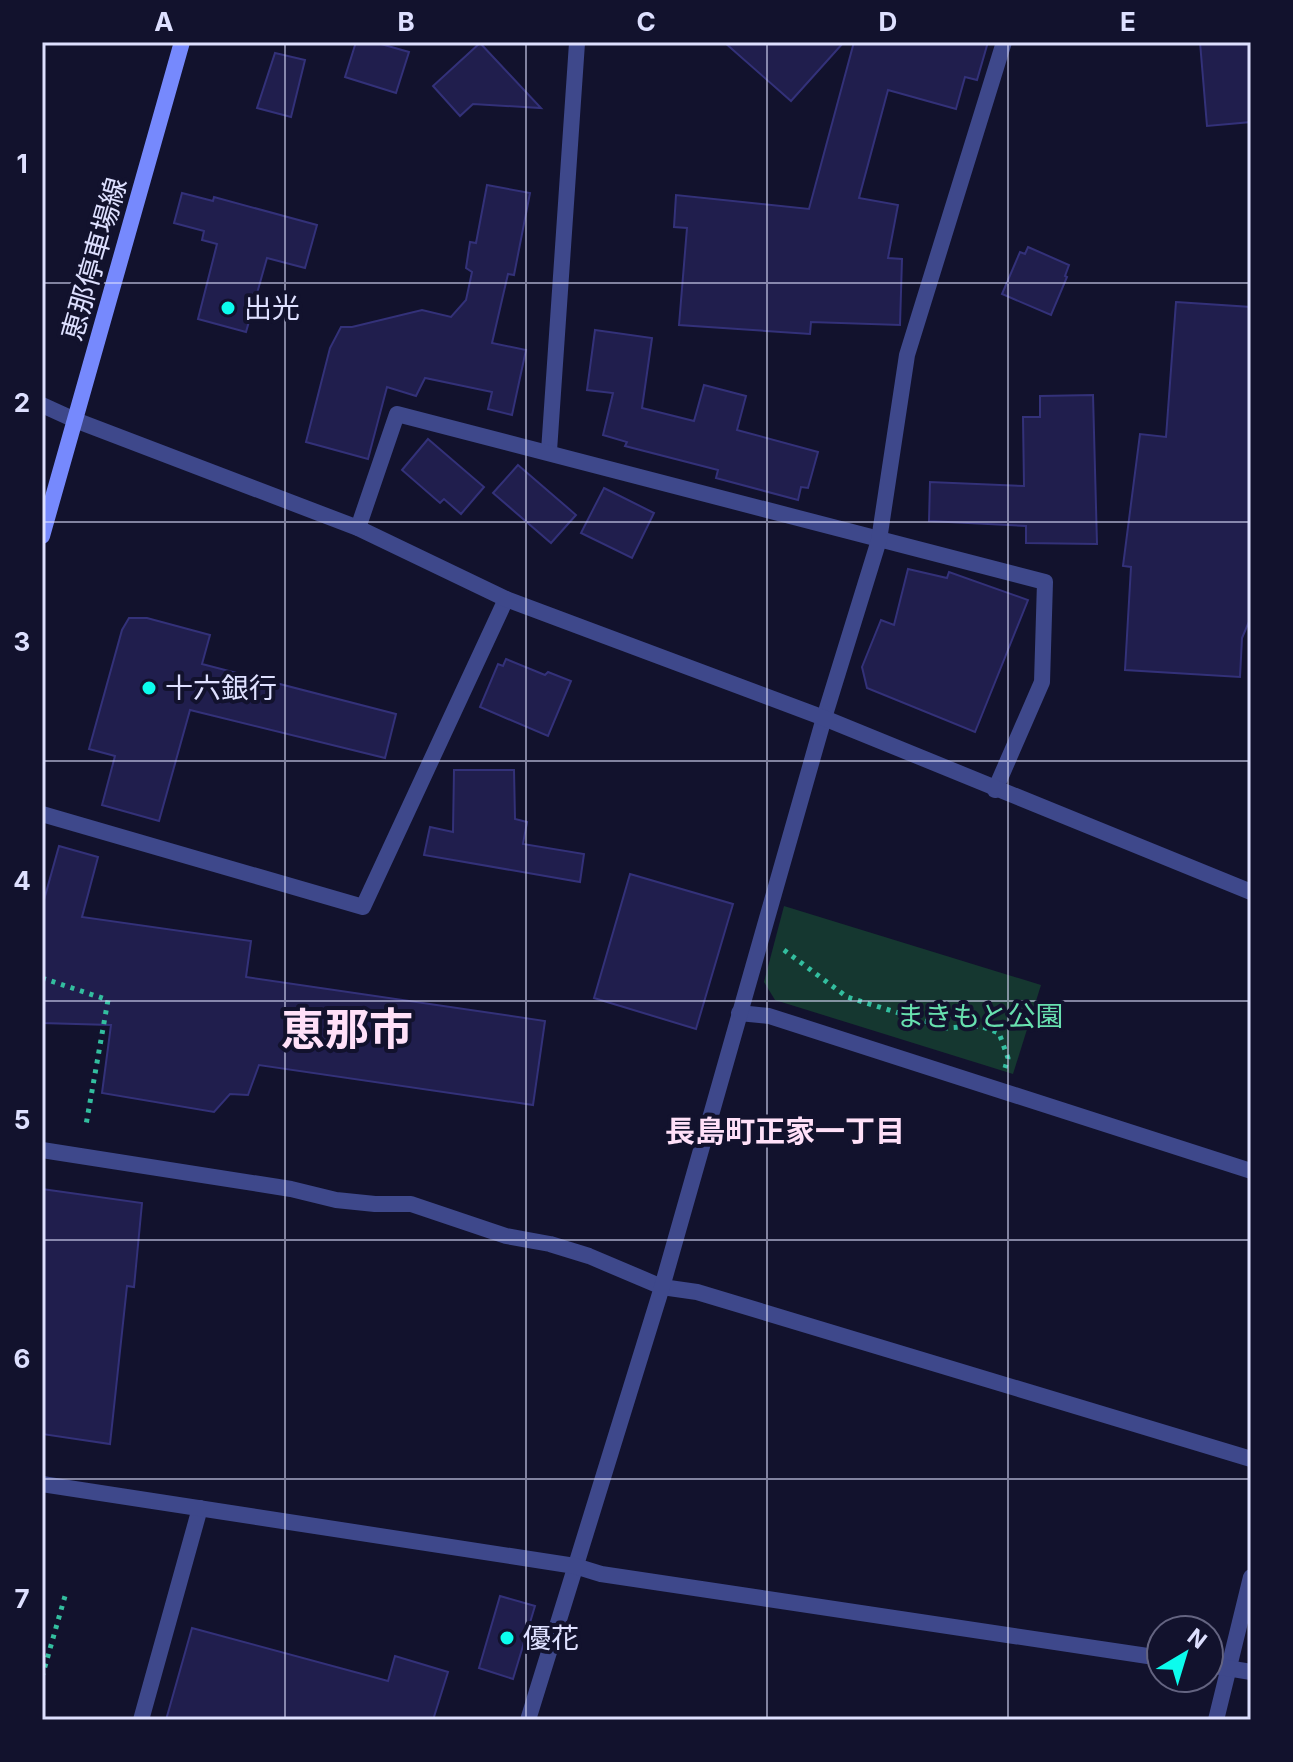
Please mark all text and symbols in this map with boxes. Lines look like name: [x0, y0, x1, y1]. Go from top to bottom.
text: A: [154, 6, 174, 37]
text: B: [397, 6, 415, 37]
text: C: [636, 6, 656, 37]
text: D: [879, 6, 897, 37]
text: E: [1120, 6, 1136, 37]
text: 1: [16, 148, 28, 179]
street label: 恵那停車場線: [55, 174, 133, 344]
place label: 出光: [244, 291, 300, 325]
marker: 出光: [219, 299, 237, 317]
text: 2: [14, 387, 30, 418]
text: 3: [14, 626, 30, 657]
place label: 十六銀行: [165, 671, 277, 705]
marker: 十六銀行: [140, 679, 158, 697]
text: 4: [13, 865, 31, 896]
park label: まきもと公園: [896, 999, 1064, 1033]
district label: 恵那市: [281, 1002, 413, 1056]
text: 5: [14, 1104, 30, 1135]
district label: 長島町正家一丁目: [665, 1113, 905, 1149]
text: 6: [14, 1343, 30, 1374]
text: 7: [14, 1583, 30, 1614]
north arrow: [1145, 1614, 1225, 1694]
place label: 優花: [523, 1621, 579, 1655]
text: N: [1183, 1623, 1212, 1654]
marker: 優花: [498, 1629, 516, 1647]

